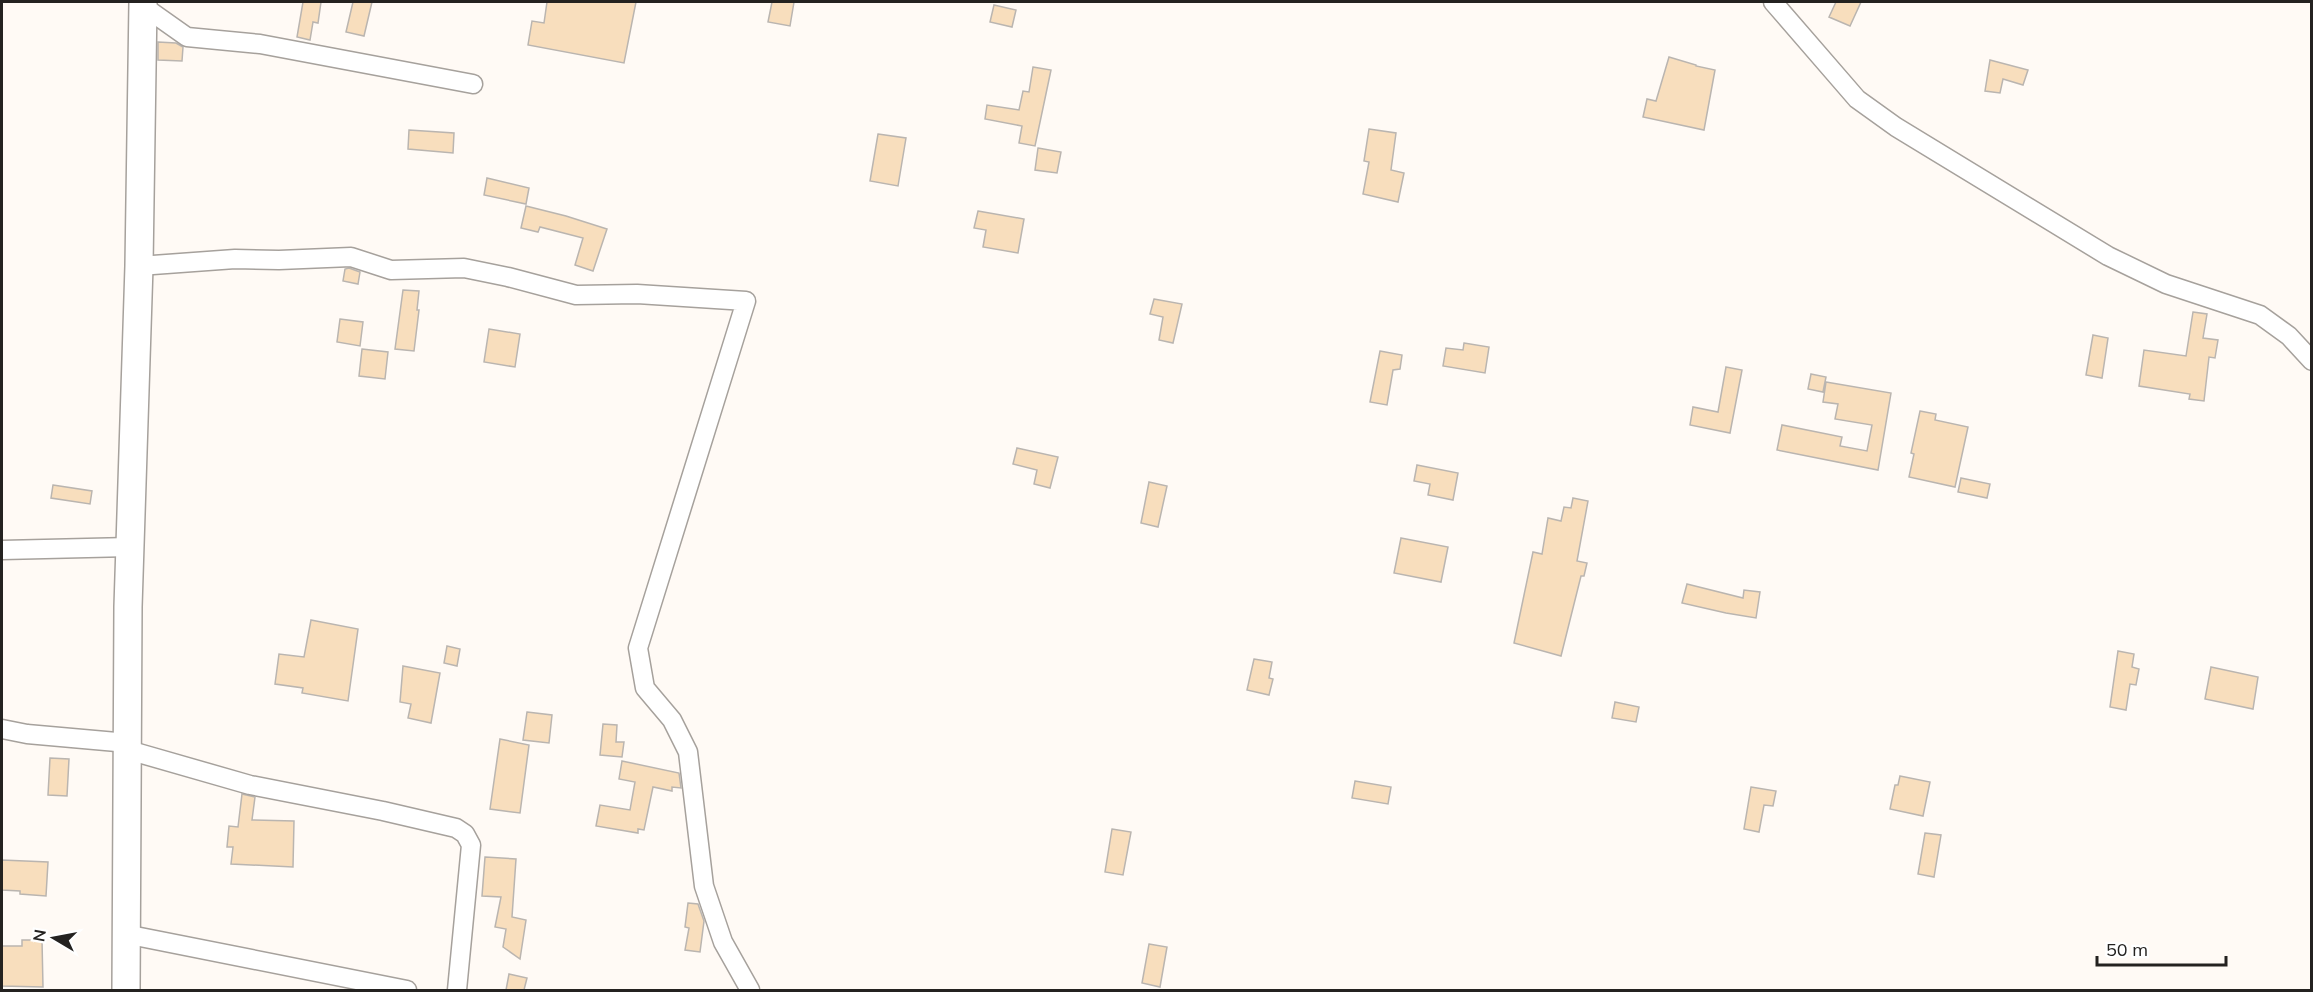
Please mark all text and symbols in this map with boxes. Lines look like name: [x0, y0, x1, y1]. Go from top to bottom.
north arrow: [24, 908, 84, 968]
text: N: [28, 928, 50, 943]
scale bar: [2097, 929, 2226, 967]
text: 50 m: [2106, 938, 2148, 961]

